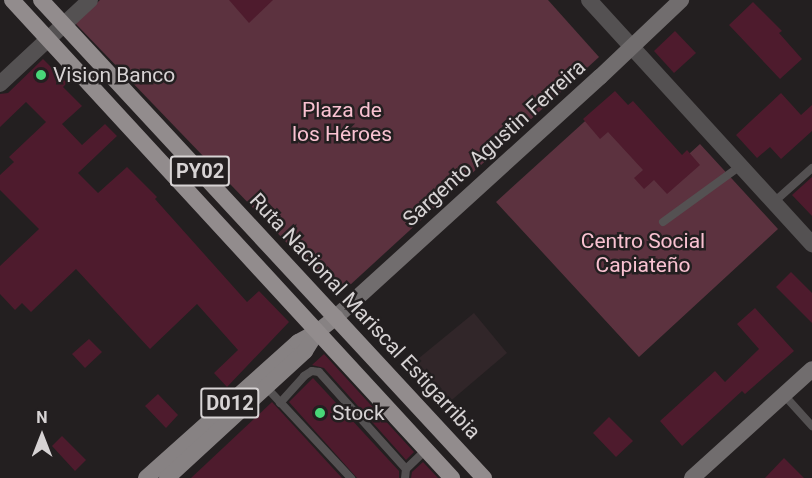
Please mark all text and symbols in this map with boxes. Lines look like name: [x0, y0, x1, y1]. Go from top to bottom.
street label: Sargento Agustin Ferreira: [398, 54, 590, 232]
place label: Vision Banco: [53, 62, 175, 88]
marker: Vision Banco: [34, 68, 48, 82]
park label: Plaza de los Héroes: [292, 97, 392, 147]
road number: PY02: [168, 154, 232, 188]
street label: Ruta Nacional Mariscal Estigarribia: [244, 188, 486, 444]
park label: Centro Social Capiateño: [581, 228, 705, 278]
road number: D012: [200, 386, 260, 420]
place label: Stock: [332, 400, 385, 426]
north arrow: [12, 406, 72, 466]
marker: Stock: [313, 406, 327, 420]
text: N: [36, 408, 48, 427]

